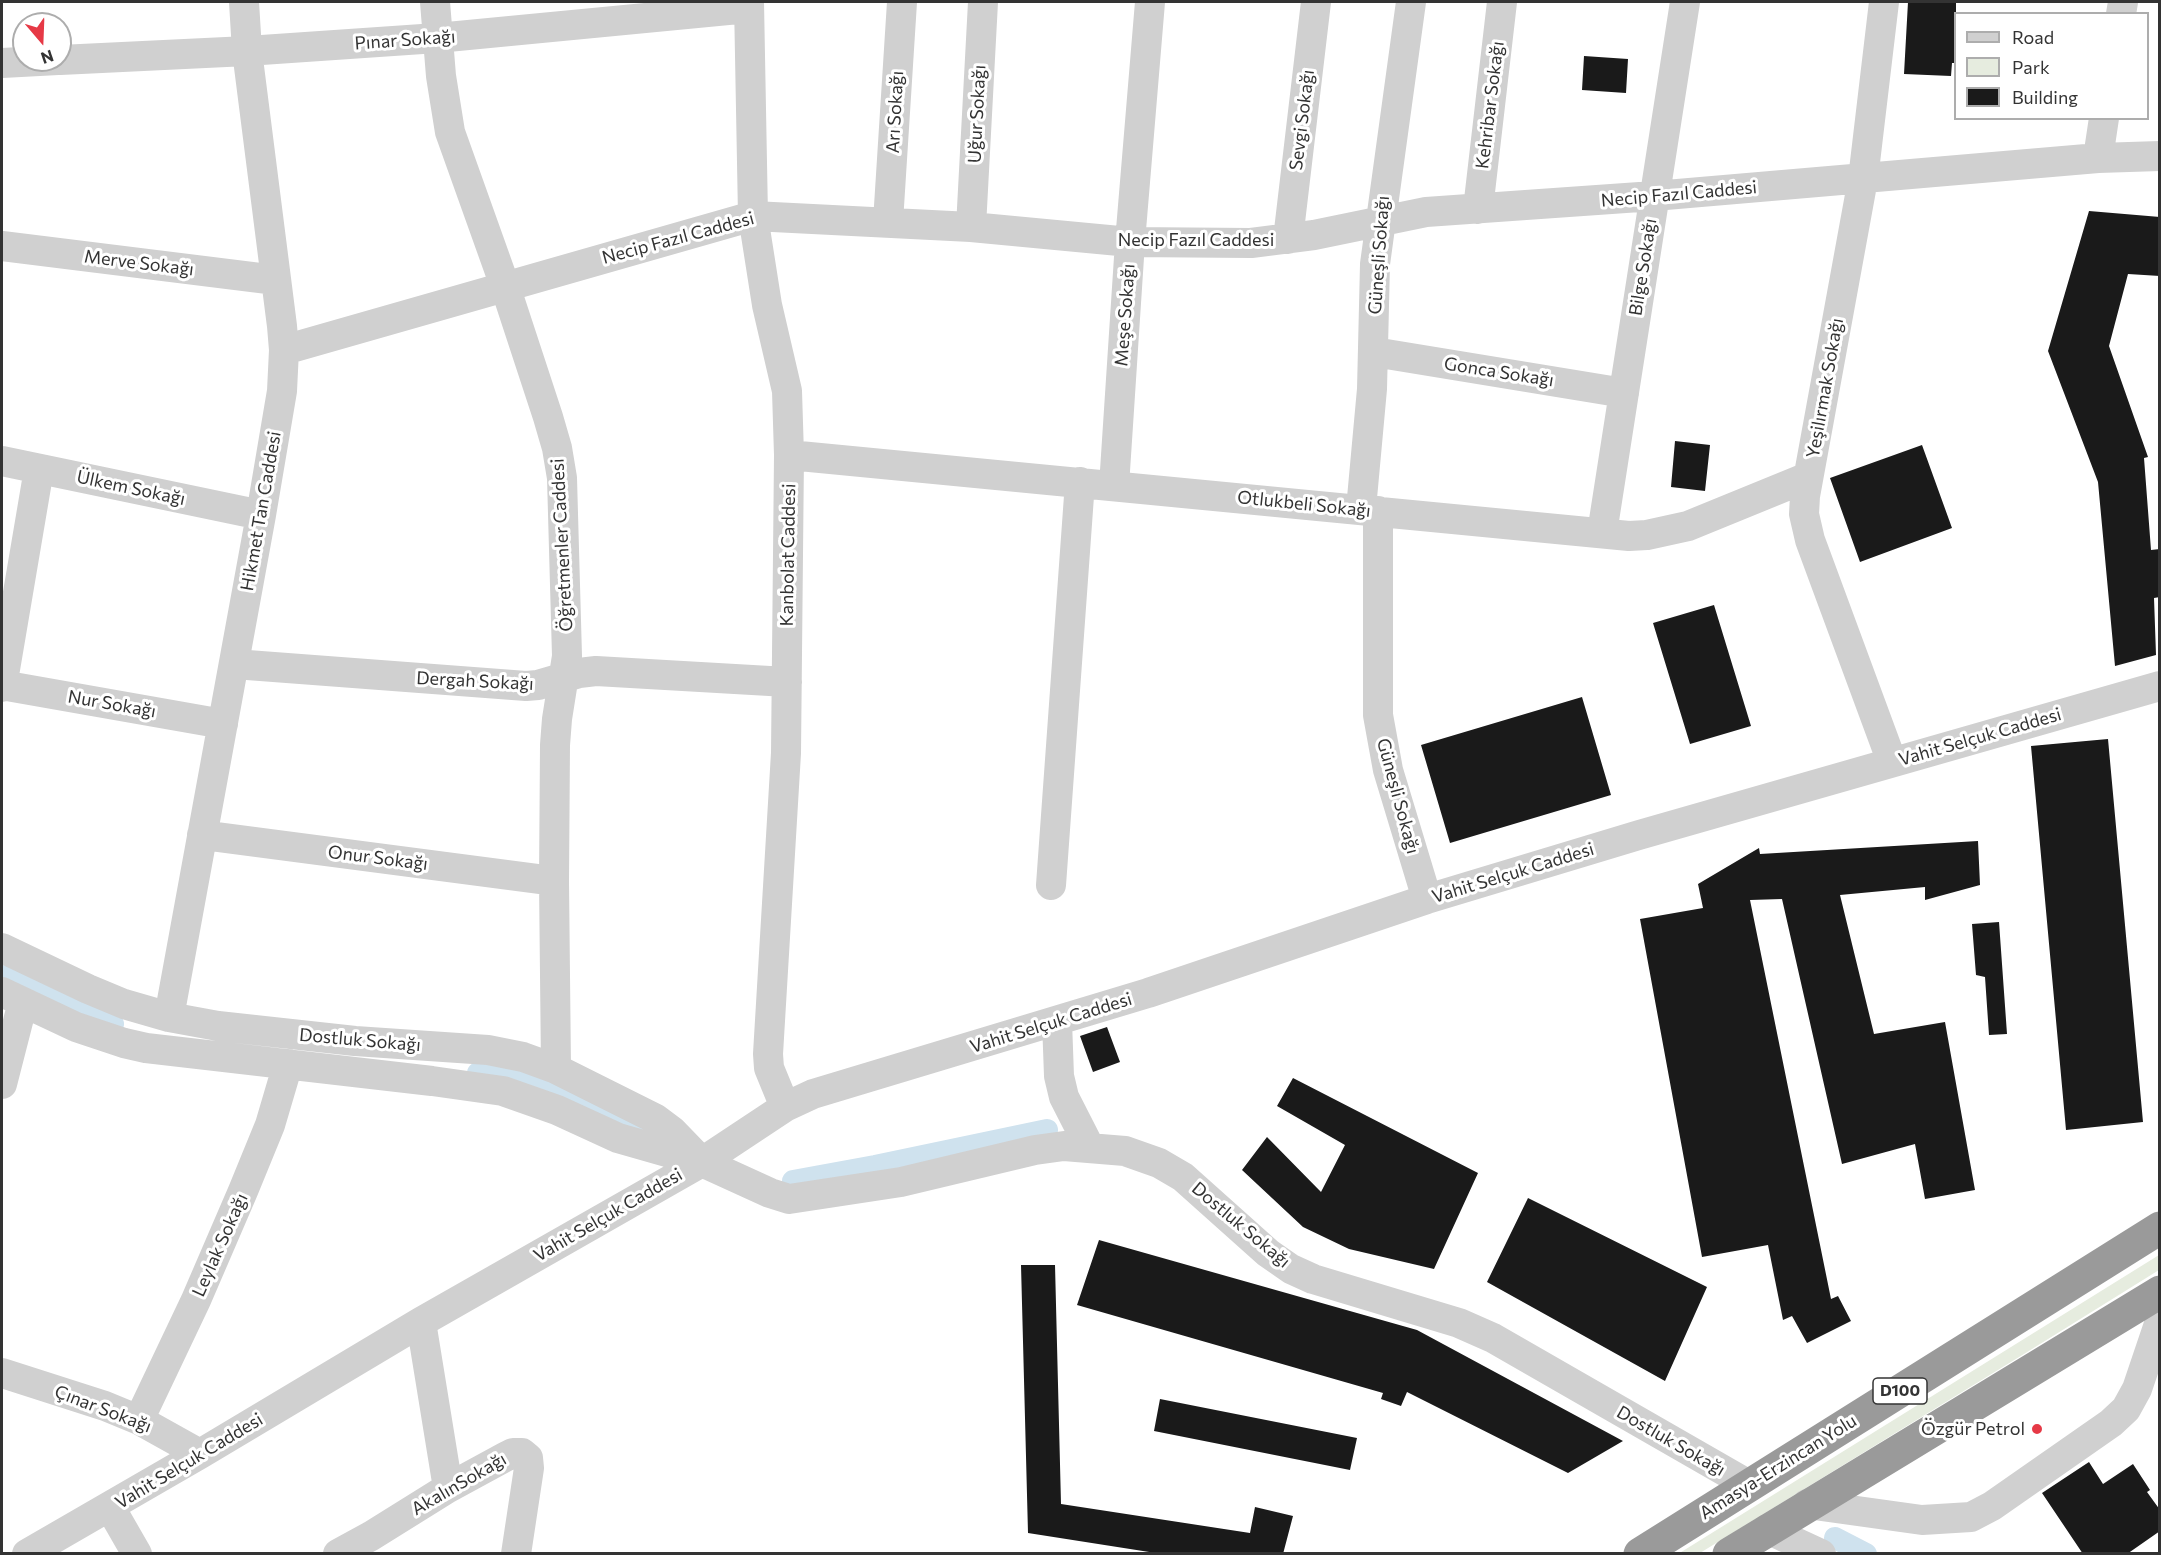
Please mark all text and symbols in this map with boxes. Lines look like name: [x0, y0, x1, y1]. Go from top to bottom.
north arrow: [12, 12, 72, 72]
legend: [1954, 12, 2149, 120]
street label: Pınar Sokağı: [354, 26, 456, 54]
text: Road: [2012, 26, 2054, 48]
street label: Kehribar Sokağı: [1471, 40, 1509, 170]
text: N: [39, 47, 56, 69]
text: Park: [2012, 56, 2050, 78]
street label: Uğur Sokağı: [964, 64, 990, 164]
street label: Sevgi Sokağı: [1285, 68, 1319, 172]
street label: Arı Sokağı: [882, 70, 908, 154]
text: Building: [2012, 86, 2078, 108]
street label: Necip Fazıl Caddesi: [1600, 176, 1758, 212]
street label: Güneşli Sokağı: [1364, 195, 1394, 315]
street label: Necip Fazıl Caddesi: [600, 207, 756, 269]
street label: Bilge Sokağı: [1625, 217, 1661, 317]
street label: Necip Fazıl Caddesi: [1118, 229, 1274, 251]
street label: Merve Sokağı: [83, 246, 195, 280]
street label: Meşe Sokağı: [1111, 263, 1139, 367]
street label: Yeşilırmak Sokağı: [1802, 316, 1848, 460]
street label: Gonca Sokağı: [1443, 353, 1555, 391]
street label: Hikmet Tan Caddesi: [236, 429, 286, 593]
street label: Öğretmenler Caddesi: [547, 458, 577, 632]
street label: Ülkem Sokağı: [75, 466, 187, 510]
street label: Kanbolat Caddesi: [776, 483, 800, 627]
street label: Otlukbeli Sokağı: [1236, 486, 1372, 522]
street label: Dergah Sokağı: [416, 667, 534, 695]
street label: Nur Sokağı: [66, 686, 158, 722]
street label: Vahit Selçuk Caddesi: [1896, 703, 2064, 771]
street label: Güneşli Sokağı: [1372, 736, 1424, 856]
street label: Vahit Selçuk Caddesi: [1429, 838, 1597, 908]
street label: Onur Sokağı: [327, 841, 429, 875]
street label: Vahit Selçuk Caddesi: [967, 988, 1135, 1058]
street label: Dostluk Sokağı: [298, 1024, 422, 1056]
street label: Vahit Selçuk Caddesi: [530, 1164, 686, 1266]
street label: Dostluk Sokağı: [1187, 1178, 1295, 1272]
street label: Leylak Sokağı: [188, 1190, 252, 1300]
road number: D100: [1873, 1378, 1927, 1404]
street label: Çınar Sokağı: [51, 1381, 155, 1437]
street label: Dostluk Sokağı: [1613, 1401, 1729, 1481]
street label: Vahit Selçuk Caddesi: [111, 1408, 267, 1514]
street label: Amasya-Erzincan Yolu: [1696, 1410, 1860, 1524]
place label: Özgür Petrol: [1921, 1418, 2025, 1440]
marker: Özgür Petrol: [2030, 1422, 2044, 1436]
street label: AkalınSokağı: [408, 1448, 510, 1520]

